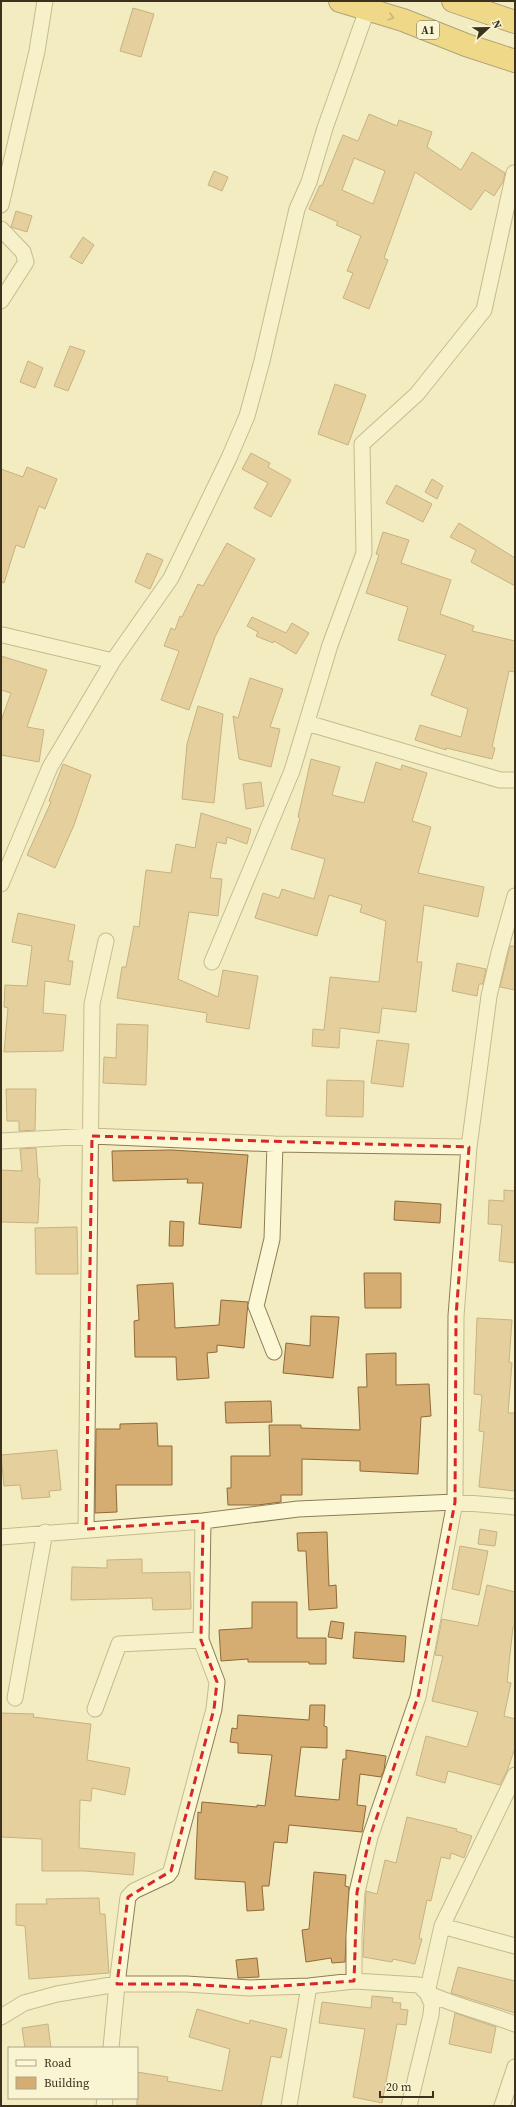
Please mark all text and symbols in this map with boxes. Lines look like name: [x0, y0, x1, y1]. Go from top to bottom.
north arrow: [468, 8, 508, 48]
one-way arrow: [387, 12, 394, 21]
text: N: [488, 18, 505, 31]
road number: A1: [417, 21, 439, 39]
legend: [8, 2047, 138, 2099]
text: Road: [44, 2055, 71, 2071]
scale bar: [380, 2073, 433, 2099]
text: Building: [44, 2075, 89, 2091]
text: 20 m: [386, 2079, 412, 2095]

